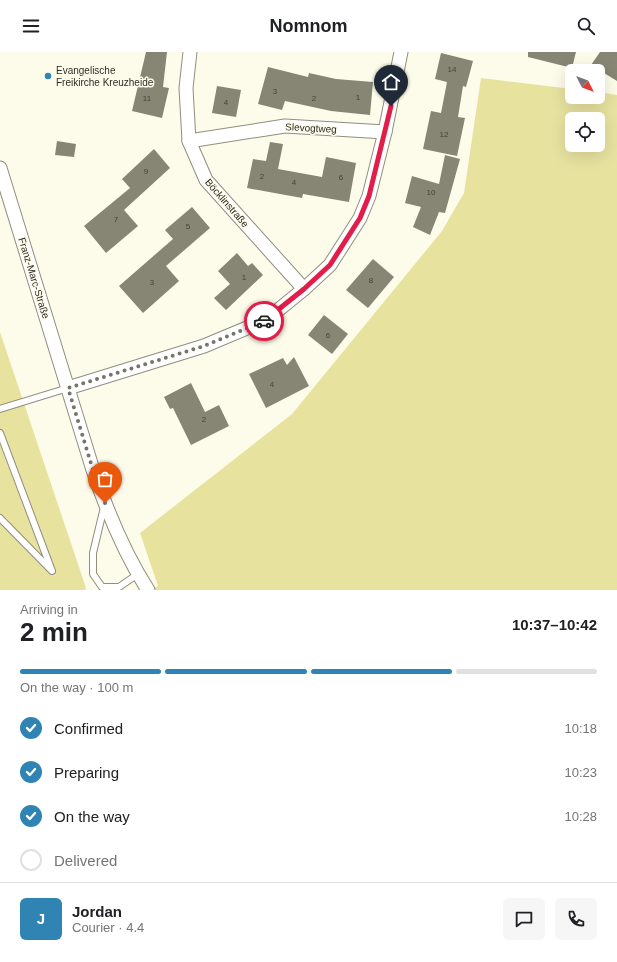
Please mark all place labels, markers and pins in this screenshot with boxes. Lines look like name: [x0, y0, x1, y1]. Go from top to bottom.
place label: Evangelische Freikirche Kreuzheide: [56, 65, 154, 88]
pin: [374, 65, 408, 106]
marker: Evangelische Freikirche Kreuzheide: [43, 71, 53, 81]
pin: [88, 462, 122, 503]

